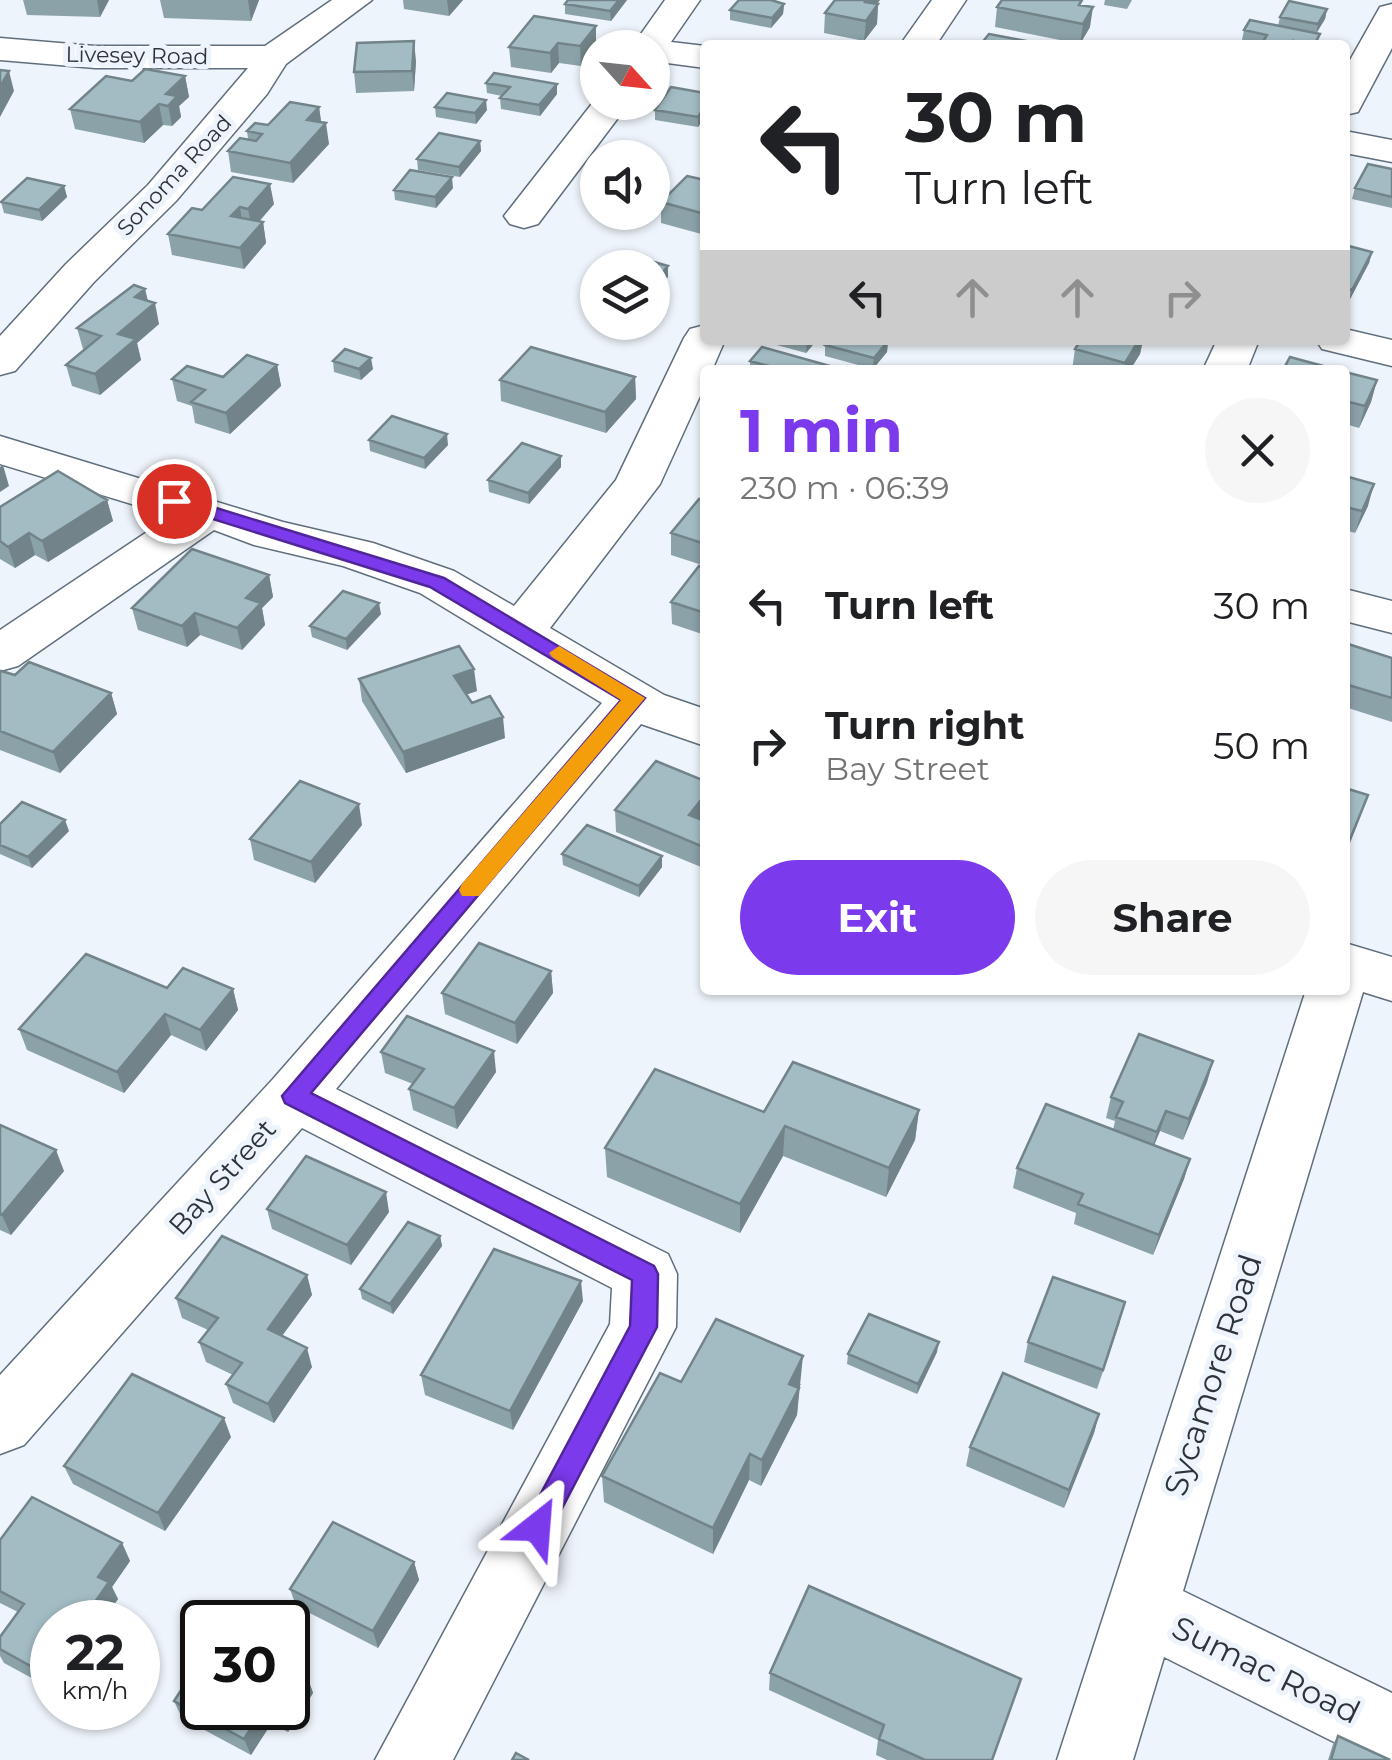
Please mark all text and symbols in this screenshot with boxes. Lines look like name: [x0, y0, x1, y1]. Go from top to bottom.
north arrow: [580, 30, 670, 120]
map controls: [580, 30, 670, 340]
street label: Livesey Road: [65, 41, 209, 70]
text: 30 m: [905, 74, 1087, 160]
icon: left: [740, 80, 870, 210]
street label: Sonoma Road: [111, 109, 237, 241]
button: sound: [580, 140, 670, 230]
text: Turn left: [905, 160, 1093, 215]
button: layers: [580, 250, 670, 340]
icon: left: [840, 270, 895, 325]
icon: ahead: [945, 270, 1000, 325]
icon: ahead: [1050, 270, 1105, 325]
icon: right: [1155, 270, 1210, 325]
text: 1 min: [740, 394, 903, 467]
button: close: [1205, 398, 1310, 503]
pin: [132, 459, 217, 544]
text: 230 m · 06:39: [740, 468, 950, 507]
icon: arrive: [147, 474, 202, 529]
icon: left: [740, 578, 795, 633]
text: Turn left: [825, 582, 994, 629]
text: 30 m: [1213, 582, 1310, 629]
text: Turn right: [825, 702, 1024, 749]
icon: right: [740, 718, 795, 773]
text: 50 m: [1213, 722, 1310, 769]
text: Bay Street: [825, 749, 990, 788]
button: Exit: [740, 860, 1015, 975]
button: Share: [1035, 860, 1310, 975]
street label: Bay Street: [161, 1112, 283, 1242]
street label: Sycamore Road: [1155, 1249, 1270, 1500]
position arrow: [485, 1475, 589, 1579]
speed limit sign: 30: [180, 1600, 310, 1730]
street label: Sumac Road: [1166, 1607, 1366, 1732]
text: 22: [66, 1622, 125, 1683]
text: km/h: [62, 1675, 128, 1705]

